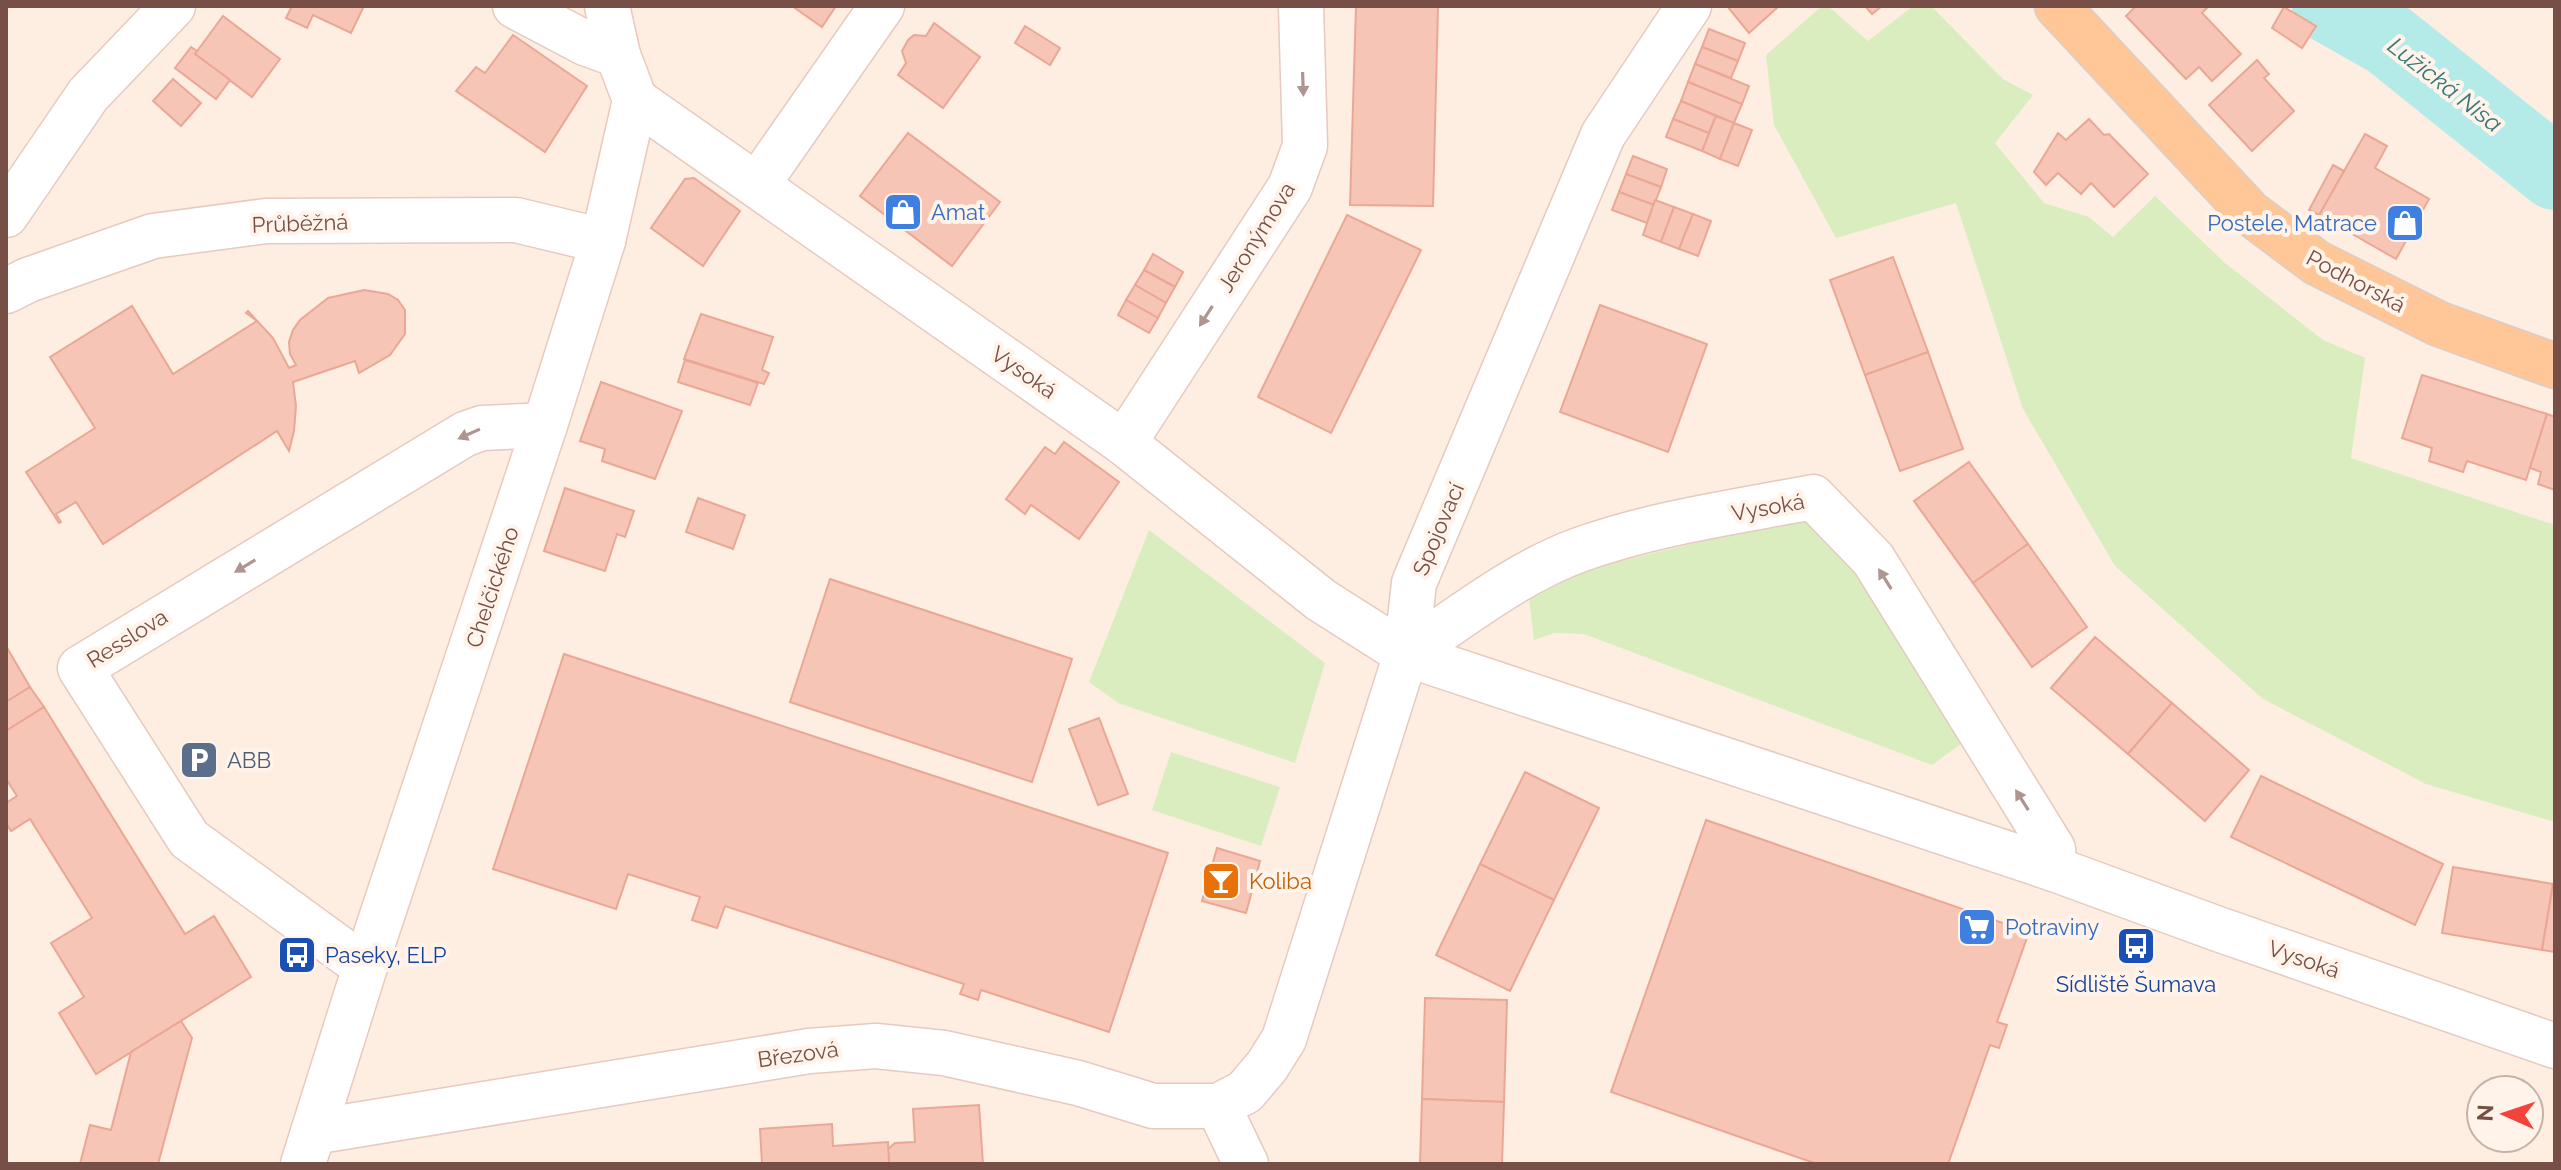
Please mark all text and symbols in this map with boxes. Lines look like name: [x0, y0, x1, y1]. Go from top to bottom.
water label: Lužická Nisa: [2382, 31, 2508, 138]
one-way arrow: [1297, 72, 1310, 97]
street label: Jeronýmova: [1212, 177, 1300, 297]
shop icon: Amat: [882, 191, 924, 233]
place label: Amat: [931, 199, 986, 225]
shop icon: Postele, Matrace: [2384, 202, 2426, 244]
street label: Průběžná: [251, 208, 349, 238]
place label: Postele, Matrace: [2207, 210, 2377, 236]
street label: Podhorská: [2302, 244, 2410, 318]
one-way arrow: [1199, 306, 1214, 327]
street label: Vysoká: [986, 340, 1062, 404]
one-way arrow: [457, 427, 481, 440]
street label: Spojovací: [1407, 479, 1469, 579]
street label: Vysoká: [1729, 488, 1807, 526]
street label: Chelčického: [460, 523, 524, 651]
one-way arrow: [234, 559, 256, 573]
one-way arrow: [1878, 568, 1893, 589]
street label: Resslova: [82, 603, 172, 673]
parking icon: ABB: [178, 739, 220, 781]
place label: ABB: [227, 747, 271, 773]
one-way arrow: [2015, 789, 2030, 810]
bar icon: Koliba: [1200, 860, 1242, 902]
place label: Koliba: [1249, 868, 1312, 894]
supermarket icon: Potraviny: [1956, 906, 1998, 948]
place label: Potraviny: [2005, 914, 2099, 940]
bus stop icon: Sídliště Šumava: [2115, 925, 2157, 967]
bus stop icon: Paseky, ELP: [276, 934, 318, 976]
street label: Vysoká: [2265, 935, 2343, 983]
place label: Paseky, ELP: [325, 942, 447, 968]
place label: Sídliště Šumava: [2056, 970, 2216, 997]
street label: Březová: [756, 1035, 840, 1073]
north arrow: [2465, 1074, 2545, 1154]
text: N: [2472, 1104, 2498, 1122]

